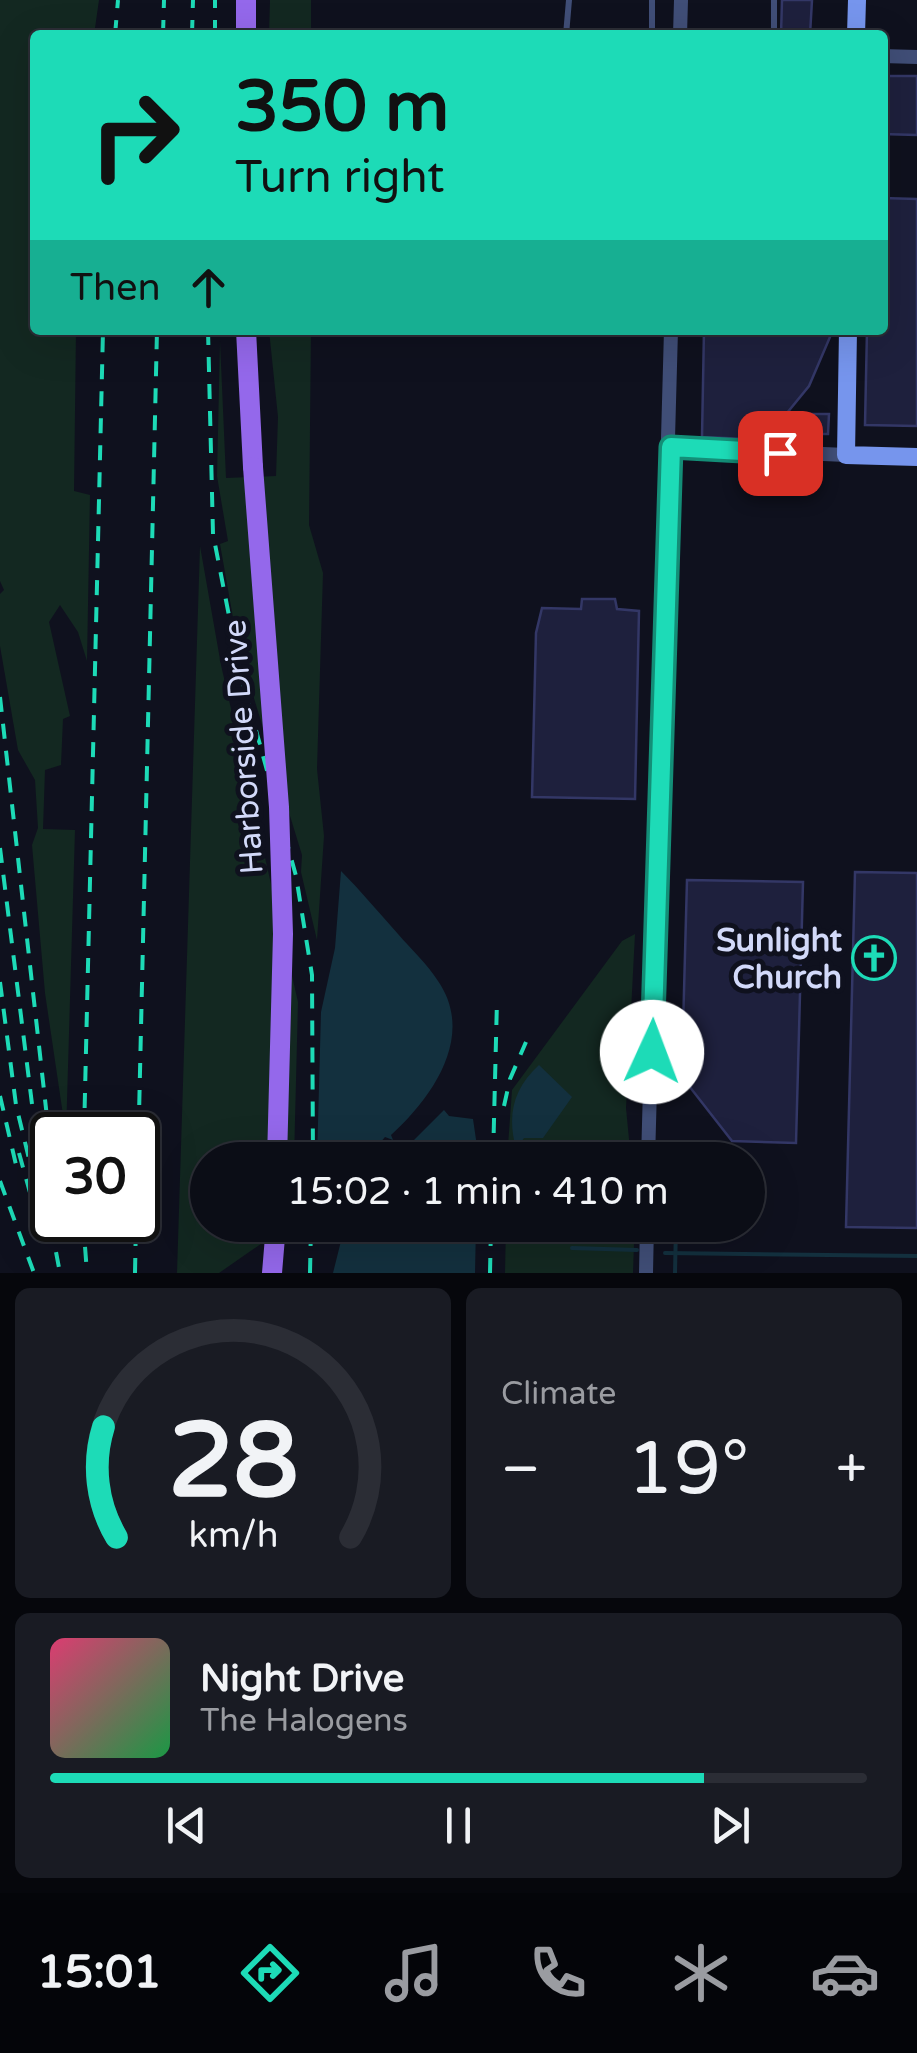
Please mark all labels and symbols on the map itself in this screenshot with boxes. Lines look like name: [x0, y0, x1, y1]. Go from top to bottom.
pin: [738, 411, 823, 496]
street label: Harborside Drive: [216, 618, 272, 875]
place label: Sunlight Church: [716, 922, 843, 997]
church icon: Sunlight Church: [851, 935, 897, 981]
position arrow: [600, 1000, 704, 1104]
speed limit sign: 30: [30, 1112, 160, 1242]

